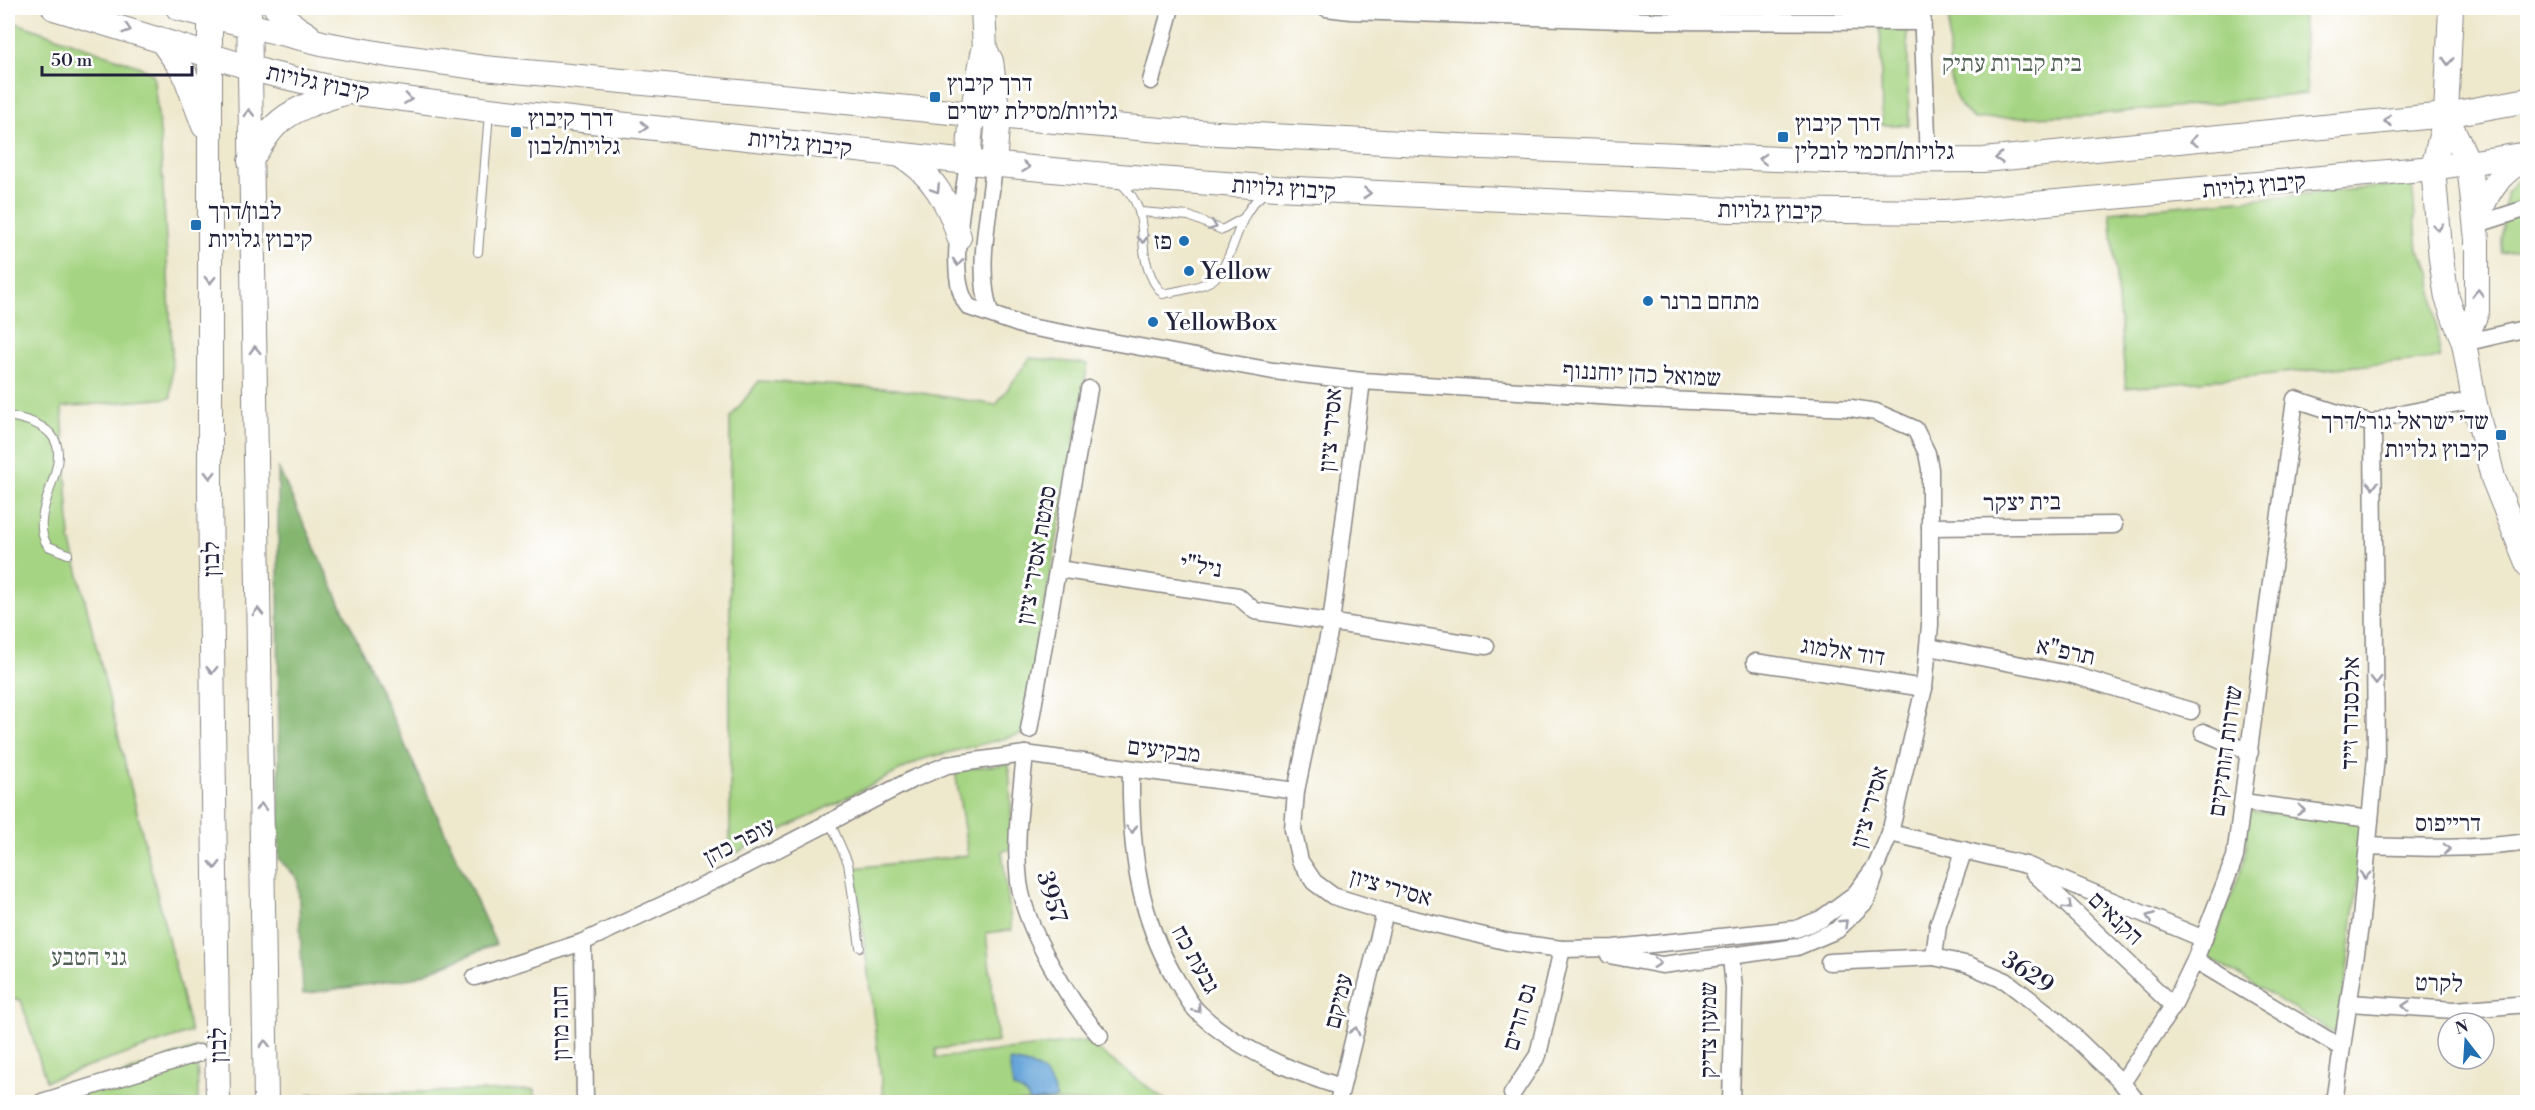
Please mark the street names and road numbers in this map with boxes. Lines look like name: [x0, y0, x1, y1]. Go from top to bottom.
street label: קיבוץ גלויות: [264, 57, 372, 109]
street label: קיבוץ גלויות: [746, 124, 853, 164]
street label: קיבוץ גלויות: [2201, 166, 2307, 205]
street label: קיבוץ גלויות: [1231, 170, 1337, 208]
street label: קיבוץ גלויות: [1717, 195, 1823, 227]
street label: שמואל כהן יוחננוף: [1562, 356, 1722, 394]
street label: אסירי ציון: [1312, 387, 1350, 473]
street label: סמטת אסירי ציון: [1010, 484, 1064, 627]
street label: בית יצקר: [1983, 487, 2061, 519]
street label: לבון: [197, 541, 227, 577]
street label: ניל"י: [1178, 549, 1224, 585]
street label: דוד אלמוג: [1798, 631, 1887, 673]
street label: תרפ"א: [2034, 631, 2098, 673]
street label: אלכסנדר זייד: [2335, 656, 2367, 770]
street label: שדרות הותיקים: [2202, 684, 2250, 819]
street label: מבקיעים: [1125, 732, 1202, 770]
street label: אסירי ציון: [1844, 763, 1896, 852]
street label: דרייפוס: [2415, 809, 2481, 839]
street label: עופר כהן: [699, 811, 780, 873]
street label: אסירי ציון: [1346, 862, 1435, 914]
street label: 3957: [1029, 868, 1073, 927]
street label: הקנאים: [2082, 885, 2149, 952]
street label: גבעת כח: [1164, 920, 1226, 999]
street label: 3629: [1996, 945, 2059, 1001]
street label: לקרט: [2415, 968, 2463, 1000]
street label: עמיקם: [1318, 971, 1360, 1032]
street label: נס הרים: [1496, 980, 1544, 1054]
street label: שמעון צדיק: [1694, 982, 1724, 1078]
street label: חנה מרון: [545, 985, 577, 1061]
street label: לבון: [204, 1027, 234, 1063]

